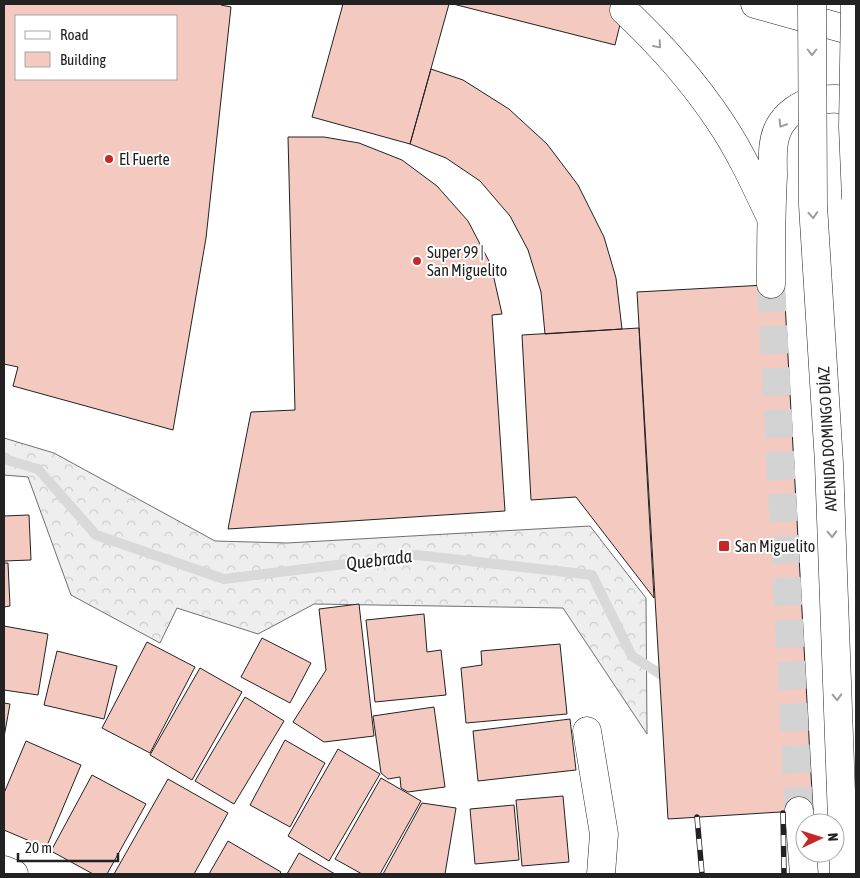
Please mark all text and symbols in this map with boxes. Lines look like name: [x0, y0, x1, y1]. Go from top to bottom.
legend: [15, 15, 178, 80]
text: Road: [60, 26, 89, 43]
one-way arrow: [652, 39, 661, 48]
one-way arrow: [807, 49, 817, 57]
text: Building: [60, 51, 106, 68]
one-way arrow: [778, 118, 788, 127]
place label: El Fuerte: [119, 150, 170, 168]
marker: El Fuerte: [103, 153, 115, 165]
one-way arrow: [808, 211, 819, 219]
place label: Super 99 | San Miguelito: [427, 243, 507, 280]
marker: Super 99 | San Miguelito: [411, 255, 423, 267]
street label: AVENIDA DOMINGO DÍAZ: [814, 366, 840, 512]
one-way arrow: [826, 531, 837, 539]
place label: San Miguelito: [735, 537, 815, 556]
marker: San Miguelito: [717, 539, 731, 553]
water label: Quebrada: [345, 545, 414, 574]
one-way arrow: [832, 693, 843, 701]
north arrow: [795, 813, 845, 863]
scale bar: [18, 830, 118, 862]
text: N: [825, 832, 841, 842]
text: 20 m: [25, 839, 52, 856]

